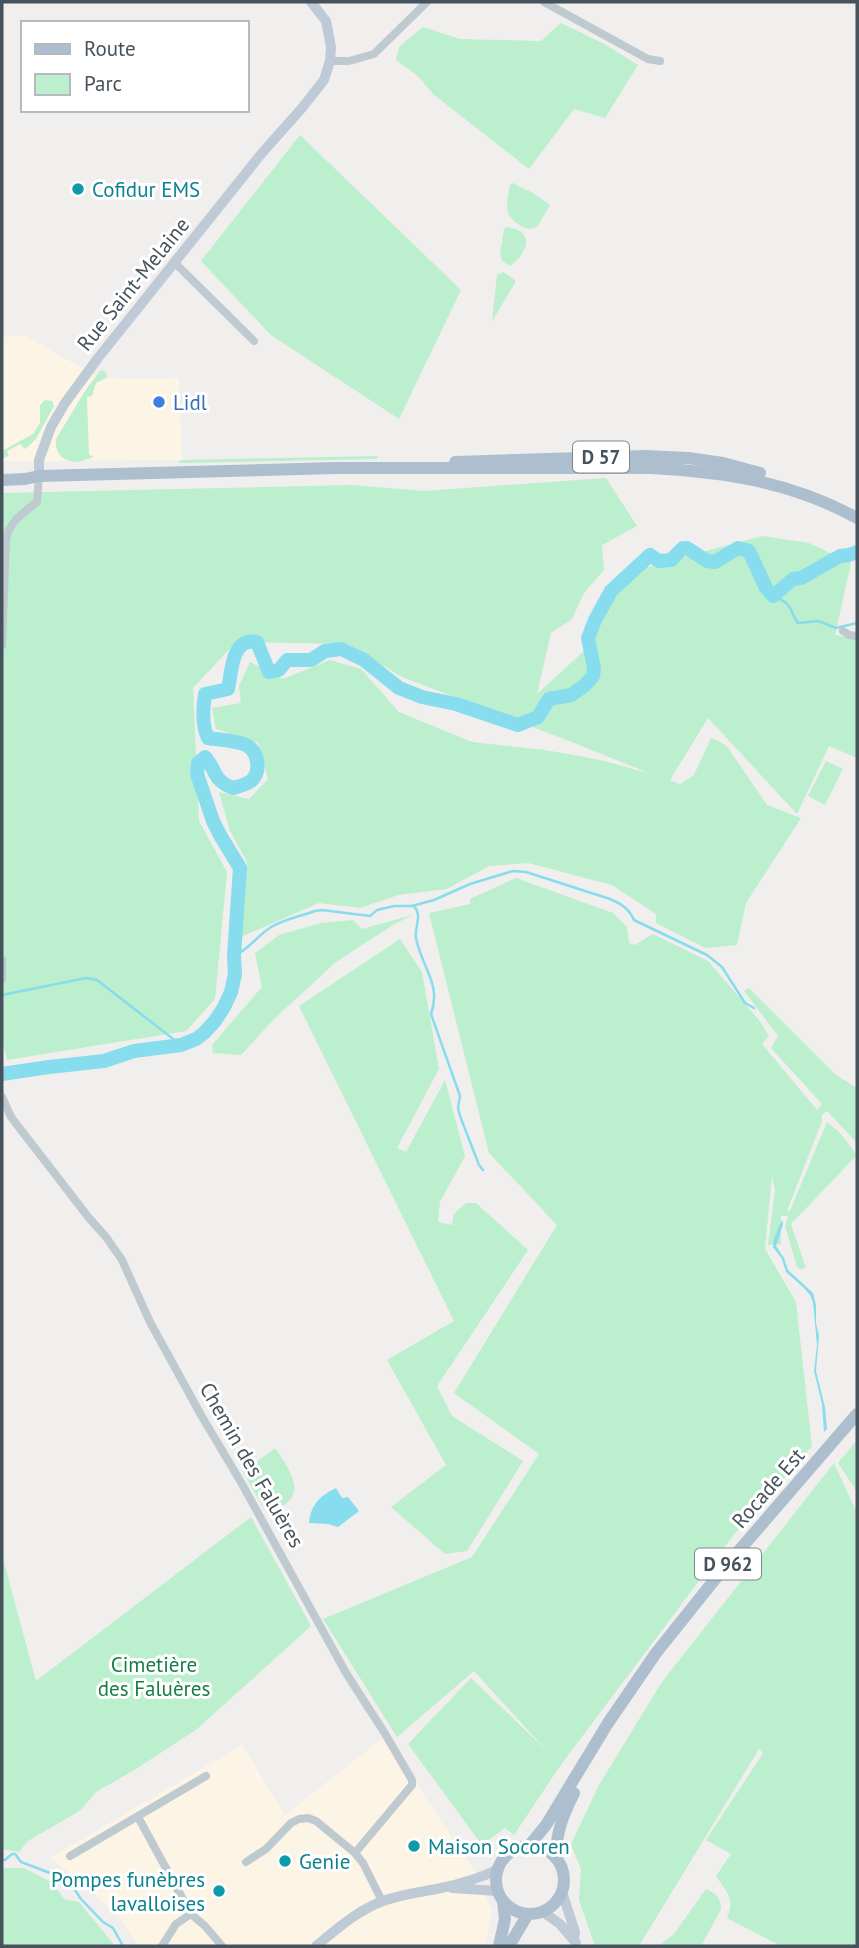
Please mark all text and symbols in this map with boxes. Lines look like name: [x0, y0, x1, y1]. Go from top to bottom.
legend: [21, 21, 248, 112]
text: Route: [84, 35, 136, 62]
text: Parc: [84, 70, 122, 97]
place label: Cofidur EMS: [92, 176, 200, 203]
marker: Cofidur EMS: [70, 181, 86, 197]
street label: Rue Saint-Melaine: [71, 212, 195, 356]
place label: Lidl: [173, 389, 207, 416]
marker: Lidl: [151, 394, 167, 410]
road number: D 57: [573, 442, 629, 472]
street label: Chemin des Faluères: [194, 1378, 310, 1552]
street label: Rocade Est: [726, 1442, 810, 1534]
road number: D 962: [695, 1548, 761, 1580]
park label: Cimetière des Faluères: [98, 1651, 210, 1702]
place label: Maison Socoren: [428, 1833, 570, 1860]
marker: Maison Socoren: [406, 1838, 422, 1854]
place label: Genie: [299, 1848, 350, 1875]
marker: Genie: [277, 1853, 293, 1869]
place label: Pompes funèbres lavalloises: [51, 1866, 205, 1917]
marker: Pompes funèbres lavalloises: [211, 1883, 227, 1899]

